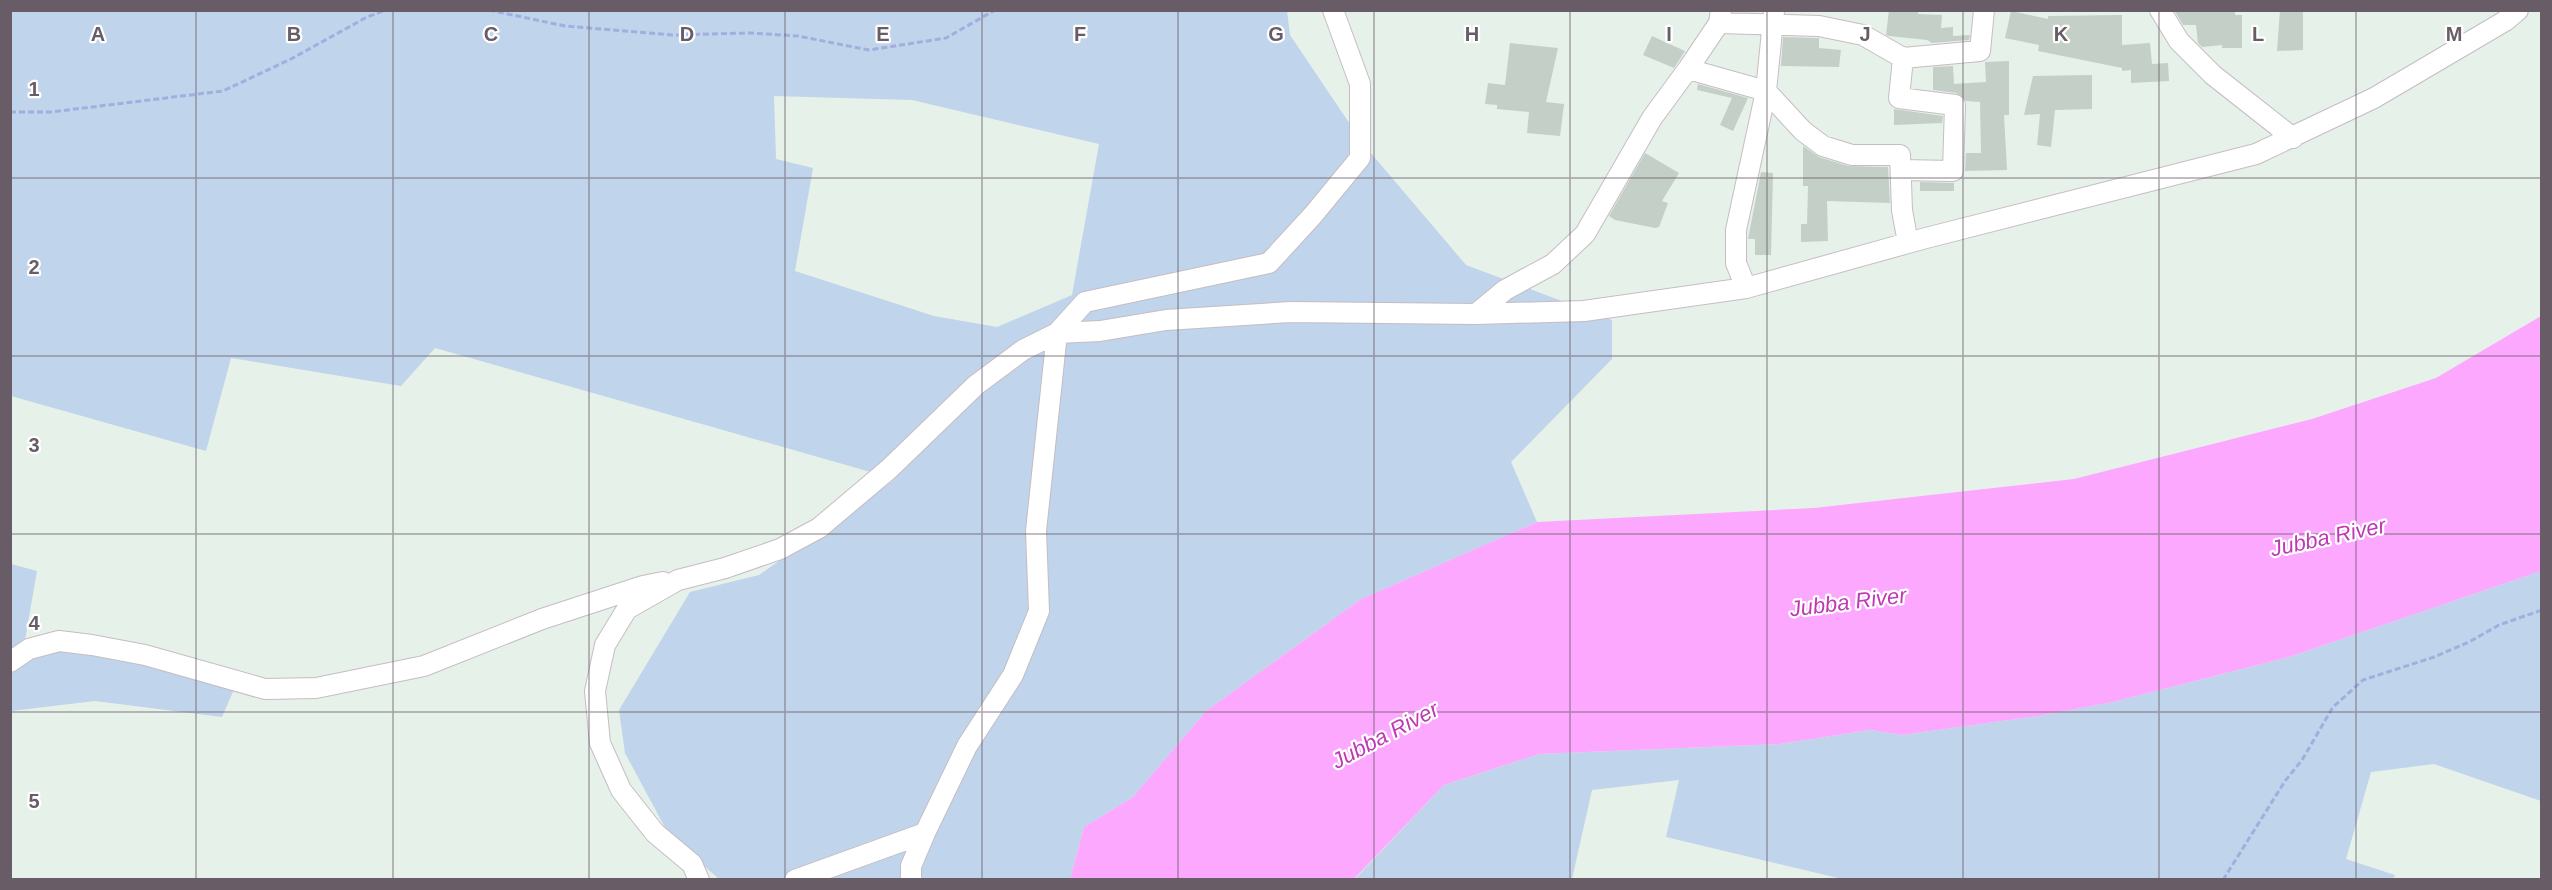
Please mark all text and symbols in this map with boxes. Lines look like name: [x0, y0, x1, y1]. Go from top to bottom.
text: A: [91, 23, 105, 45]
text: B: [287, 23, 301, 45]
text: C: [484, 23, 498, 45]
text: D: [680, 23, 694, 45]
text: E: [876, 23, 890, 45]
text: F: [1074, 23, 1086, 45]
text: G: [1268, 23, 1284, 45]
text: H: [1465, 23, 1479, 45]
text: I: [1666, 23, 1672, 45]
text: J: [1859, 23, 1871, 45]
text: K: [2054, 23, 2069, 45]
text: L: [2252, 23, 2264, 45]
text: M: [2446, 23, 2462, 45]
text: 1: [28, 78, 40, 100]
text: 2: [28, 256, 40, 278]
text: 3: [28, 434, 40, 456]
water label: Jubba River: [2267, 512, 2390, 562]
water label: Jubba River: [1787, 582, 1909, 622]
text: 4: [28, 612, 40, 634]
water label: Jubba River: [1326, 696, 1444, 774]
text: 5: [28, 790, 40, 812]

